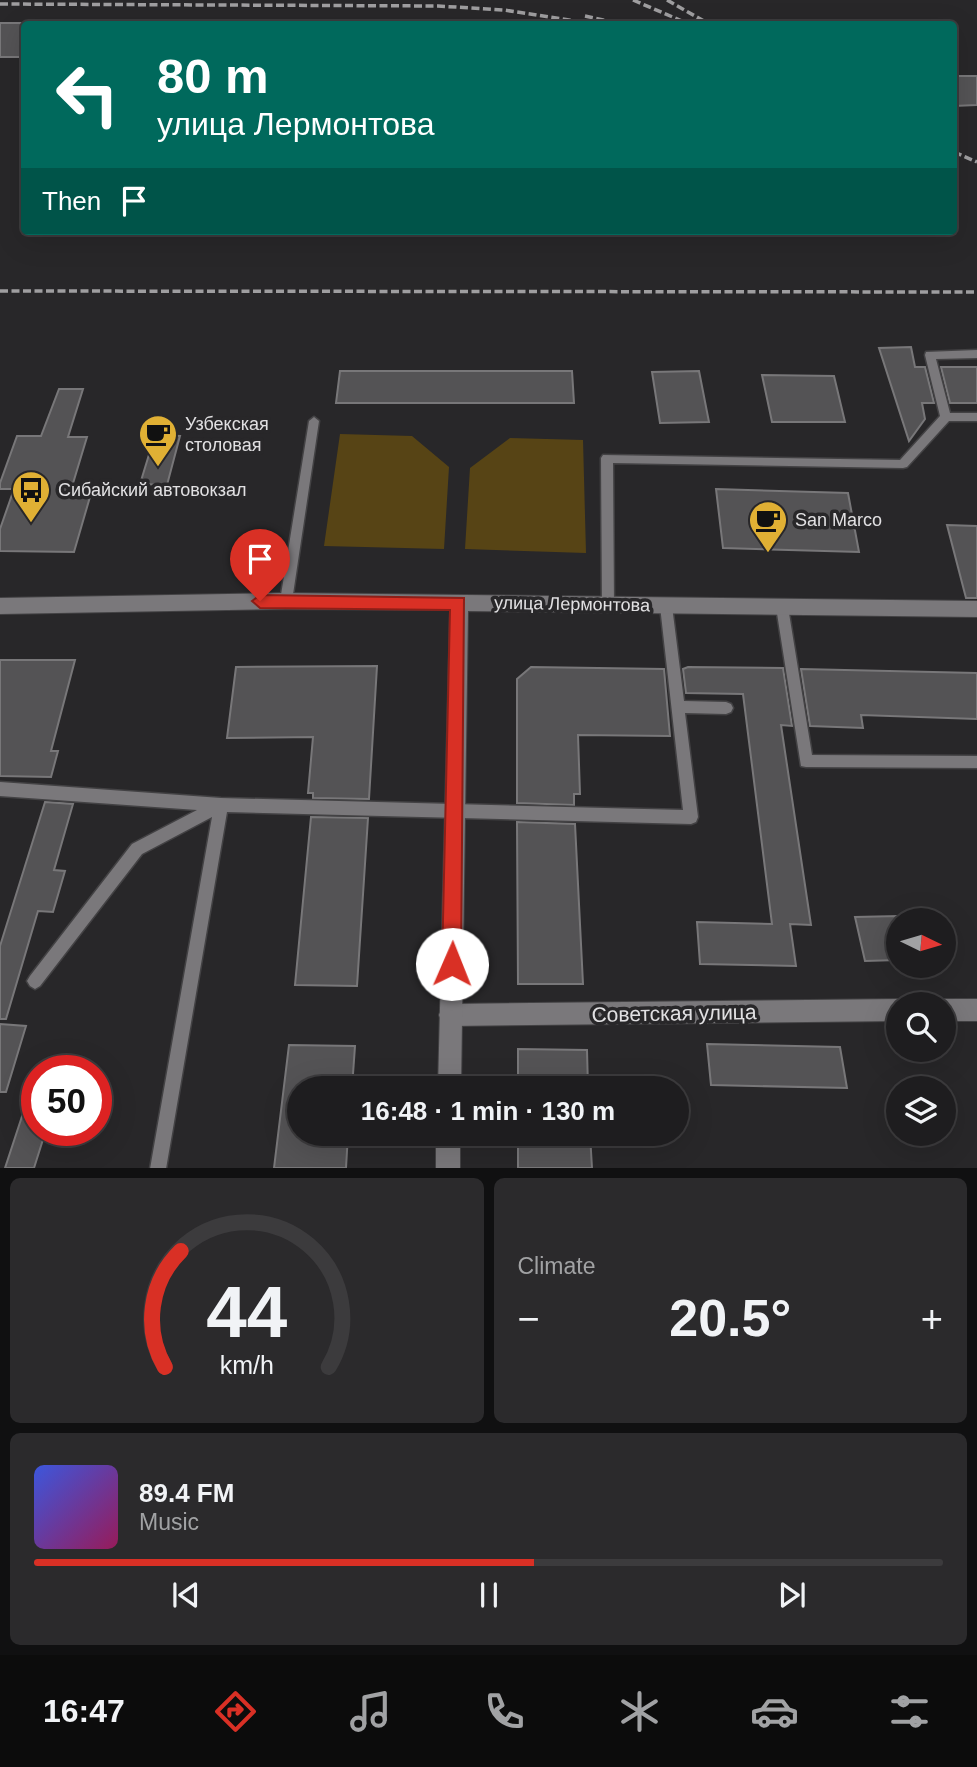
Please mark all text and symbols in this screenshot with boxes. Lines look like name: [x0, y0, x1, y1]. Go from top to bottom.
icon: left: [42, 49, 133, 140]
text: 80 m: [157, 49, 269, 103]
text: улица Лермонтова: [157, 106, 434, 142]
icon: arrive: [115, 182, 153, 220]
text: Then: [42, 186, 101, 216]
cafe icon: Узбекская столовая: [137, 413, 179, 468]
place label: Узбекская столовая: [185, 414, 269, 455]
bus stop icon: Сибайский автовокзал: [10, 469, 52, 524]
place label: Сибайский автовокзал: [58, 480, 246, 500]
cafe icon: San Marco: [747, 499, 789, 554]
place label: San Marco: [795, 510, 882, 530]
pin: [230, 529, 290, 601]
icon: arrive: [241, 540, 279, 578]
street label: улица Лермонтова: [494, 593, 651, 615]
north arrow: [886, 908, 956, 978]
map controls: [886, 908, 956, 1146]
position arrow: [415, 927, 489, 1001]
button: search: [886, 992, 956, 1062]
street label: Советская улица: [591, 1000, 757, 1026]
speed limit sign: 50: [21, 1055, 112, 1146]
button: layers: [886, 1076, 956, 1146]
text: 16:48 · 1 min · 130 m: [361, 1096, 615, 1126]
text: Climate: [518, 1253, 595, 1279]
text: 44: [206, 1271, 288, 1352]
text: 20.5°: [669, 1289, 791, 1347]
text: −: [518, 1298, 540, 1340]
text: +: [921, 1298, 943, 1340]
text: km/h: [220, 1350, 274, 1378]
text: 89.4 FM: [139, 1478, 234, 1508]
text: Music: [139, 1509, 199, 1535]
icon: previous: [167, 1576, 205, 1614]
icon: pause: [470, 1576, 508, 1614]
icon: next: [773, 1576, 811, 1614]
icon: directions: [211, 1687, 260, 1736]
icon: music: [346, 1687, 395, 1736]
icon: phone: [480, 1687, 529, 1736]
icon: climate: [615, 1687, 664, 1736]
icon: car: [750, 1687, 799, 1736]
icon: filters: [885, 1687, 934, 1736]
text: 16:47: [43, 1693, 125, 1729]

